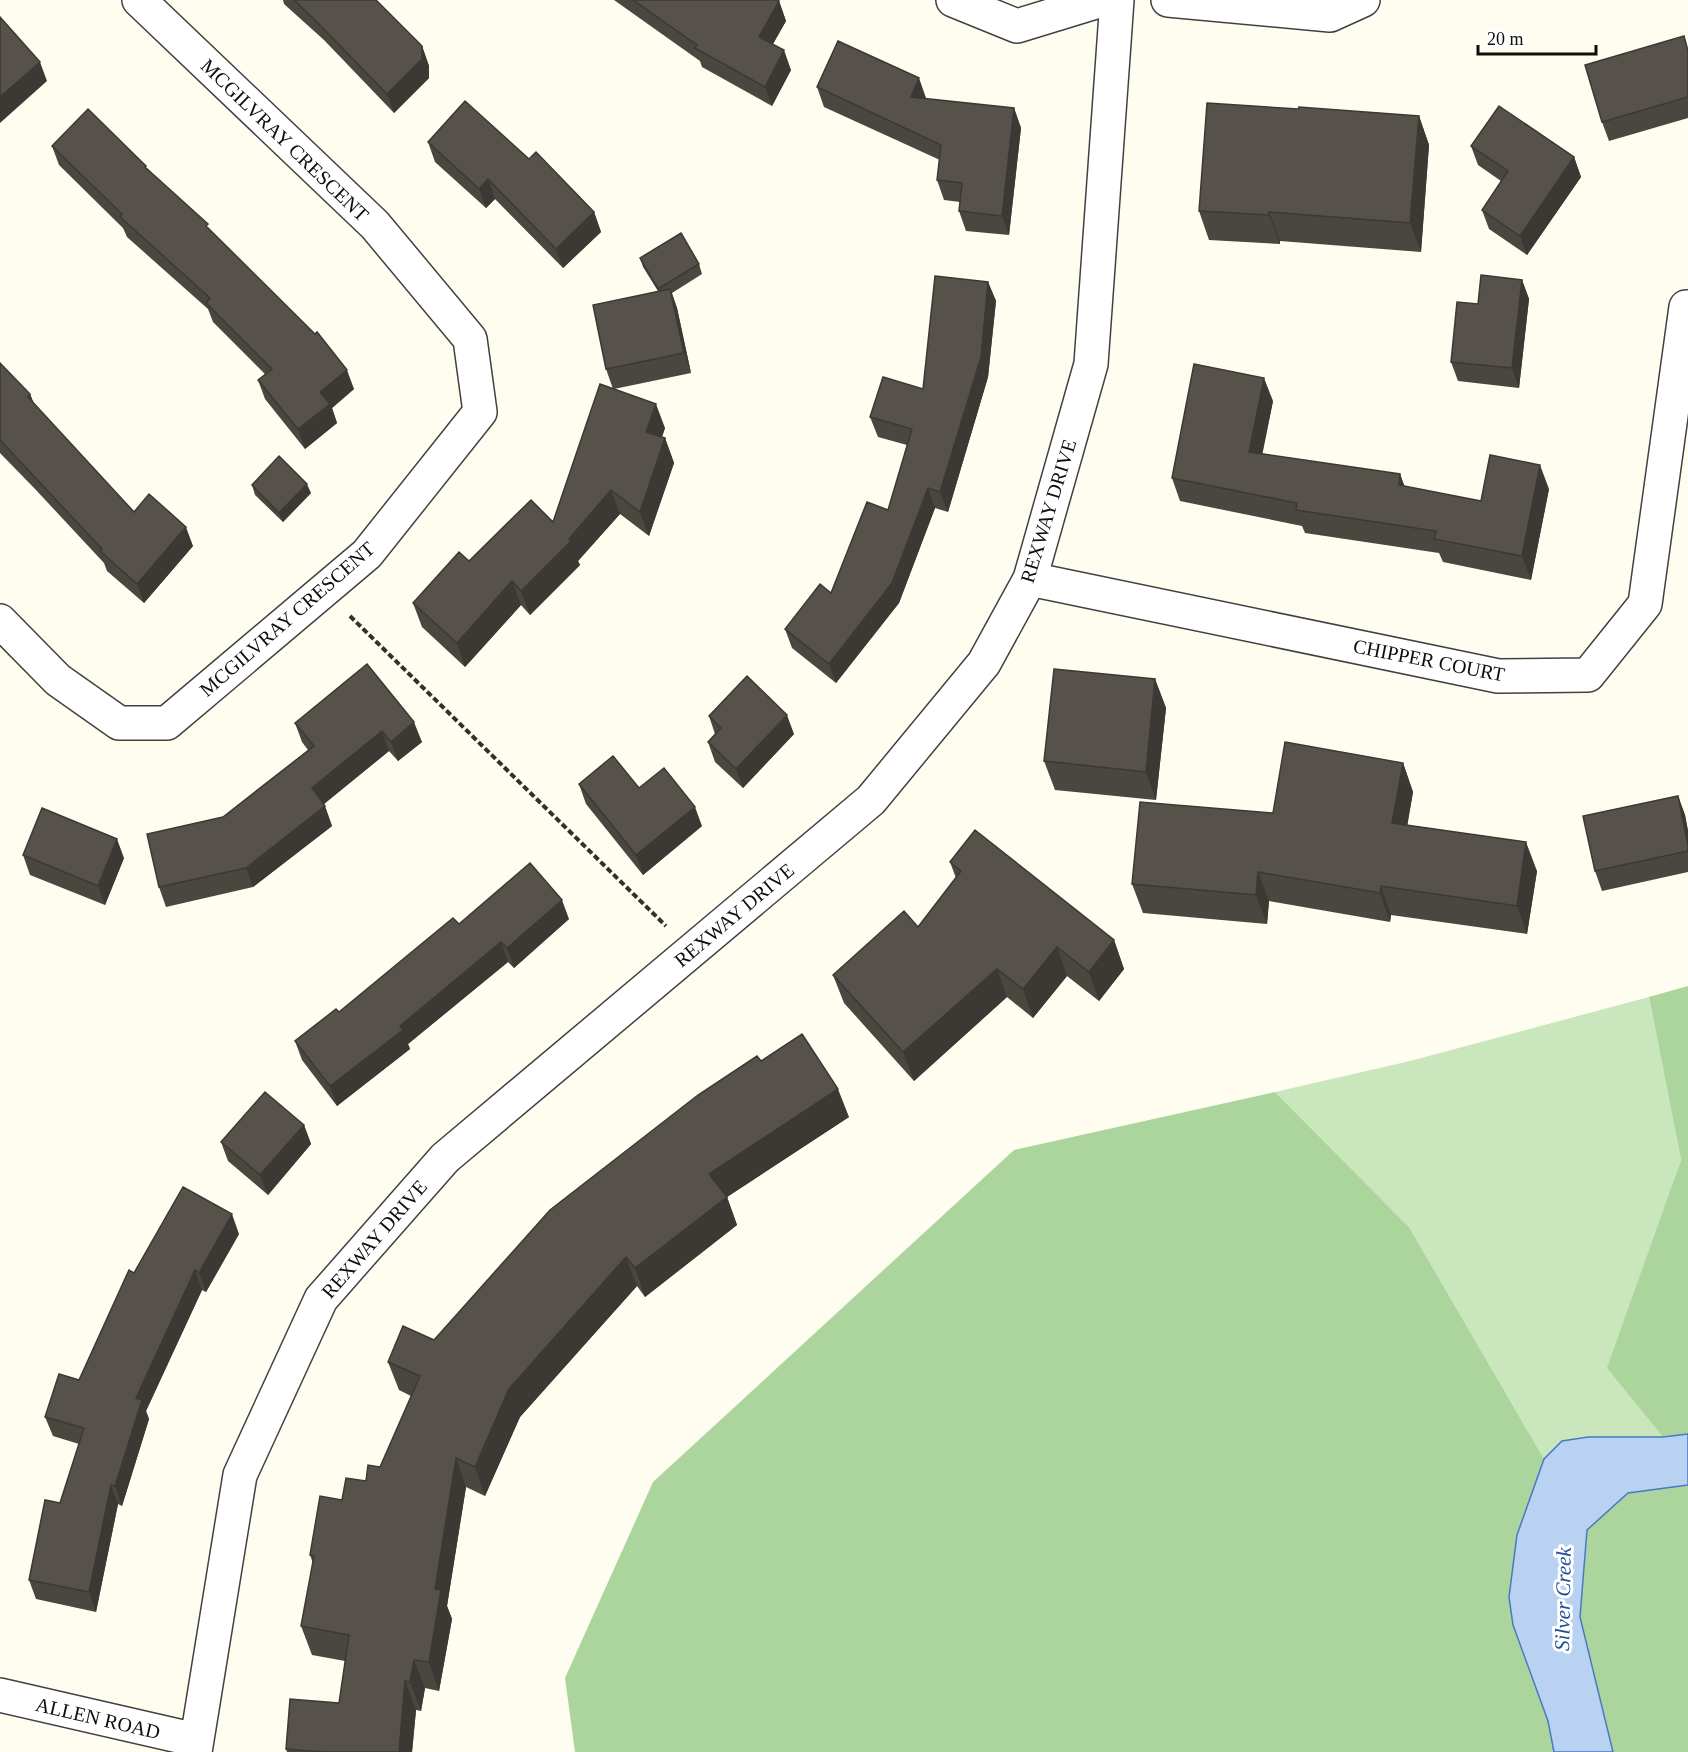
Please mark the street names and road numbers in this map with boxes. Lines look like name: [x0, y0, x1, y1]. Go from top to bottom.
street label: MCGILVRAY CRESCENT: [197, 54, 373, 226]
street label: REXWAY DRIVE: [1016, 437, 1080, 585]
street label: MCGILVRAY CRESCENT: [195, 537, 379, 701]
street label: CHIPPER COURT: [1351, 635, 1507, 685]
street label: REXWAY DRIVE: [670, 859, 798, 971]
street label: REXWAY DRIVE: [317, 1176, 431, 1302]
street label: ALLEN ROAD: [34, 1693, 162, 1743]

